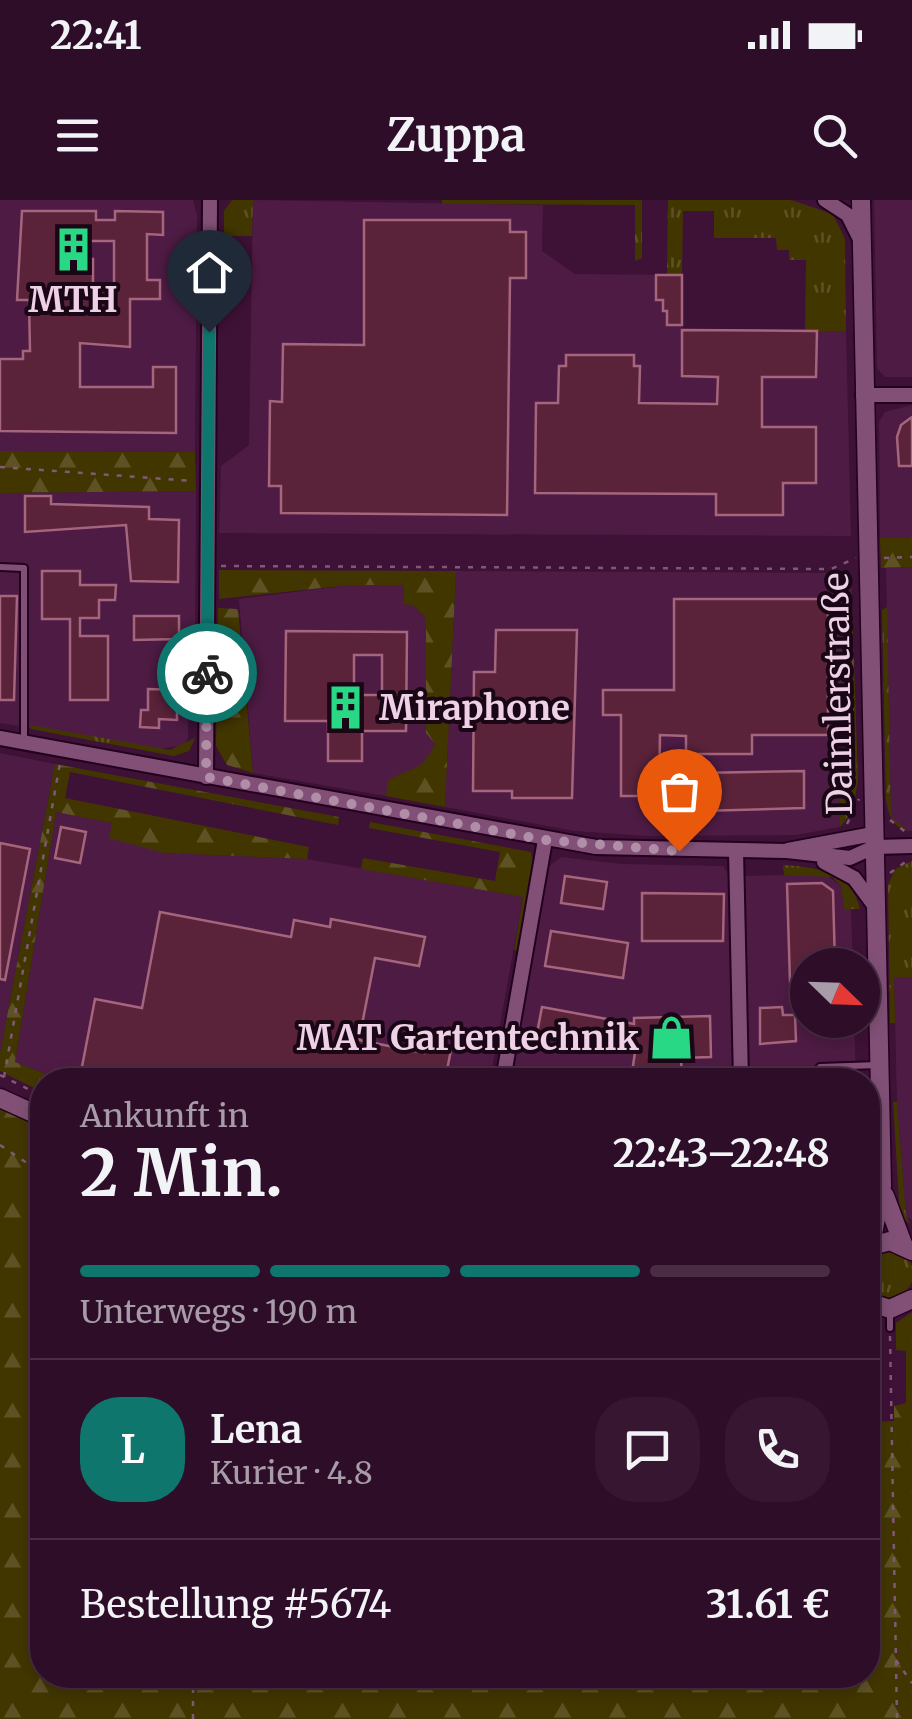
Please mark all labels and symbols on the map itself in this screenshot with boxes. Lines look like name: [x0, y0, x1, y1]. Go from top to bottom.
building icon: MTH: [49, 226, 97, 274]
pin: [167, 230, 252, 333]
place label: MTH: [28, 278, 118, 322]
street label: Daimlerstraße: [814, 572, 862, 816]
courier: [157, 623, 257, 723]
building icon: Miraphone: [322, 684, 370, 732]
place label: Miraphone: [379, 686, 570, 730]
pin: [637, 749, 722, 852]
north arrow: [790, 948, 880, 1038]
shop icon: MAT Gartentechnik: [648, 1014, 696, 1062]
place label: MAT Gartentechnik: [297, 1016, 639, 1060]

